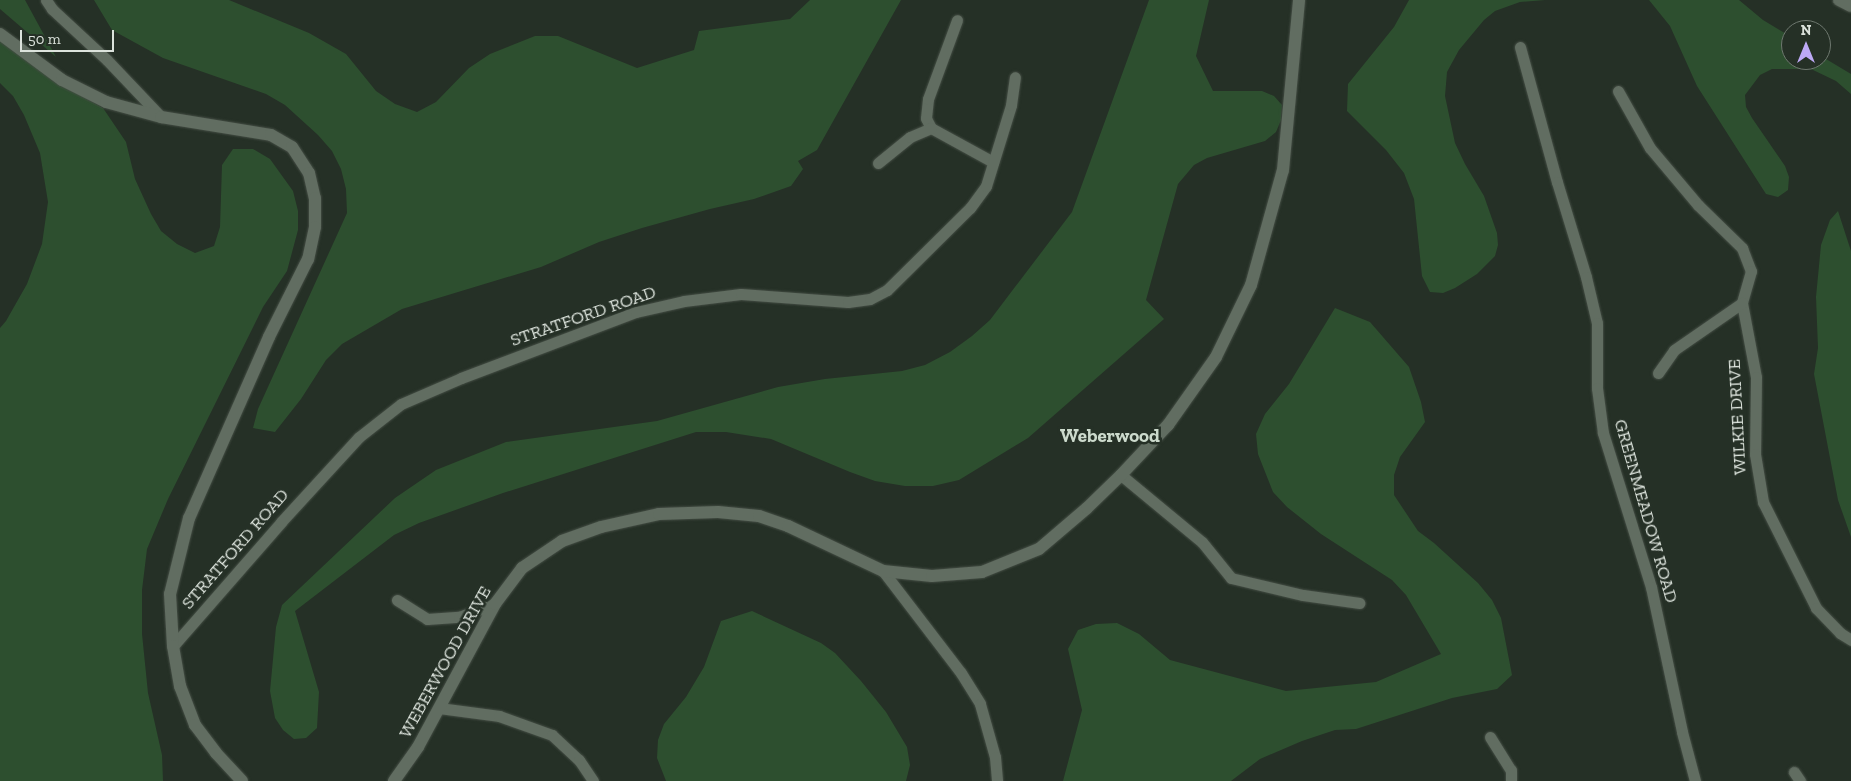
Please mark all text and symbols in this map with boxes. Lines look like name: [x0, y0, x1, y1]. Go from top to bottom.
scale bar: [22, 20, 116, 52]
north arrow: [1781, 20, 1831, 70]
text: N: [1801, 22, 1811, 39]
text: 50 m: [28, 30, 61, 48]
street label: STRATFORD ROAD: [507, 281, 659, 351]
street label: WILKIE DRIVE: [1723, 358, 1751, 476]
street label: GREENMEADOW ROAD: [1609, 417, 1683, 605]
district label: Weberwood: [1060, 425, 1160, 447]
street label: STRATFORD ROAD: [177, 484, 293, 614]
street label: WEBERWOOD DRIVE: [394, 582, 496, 742]

